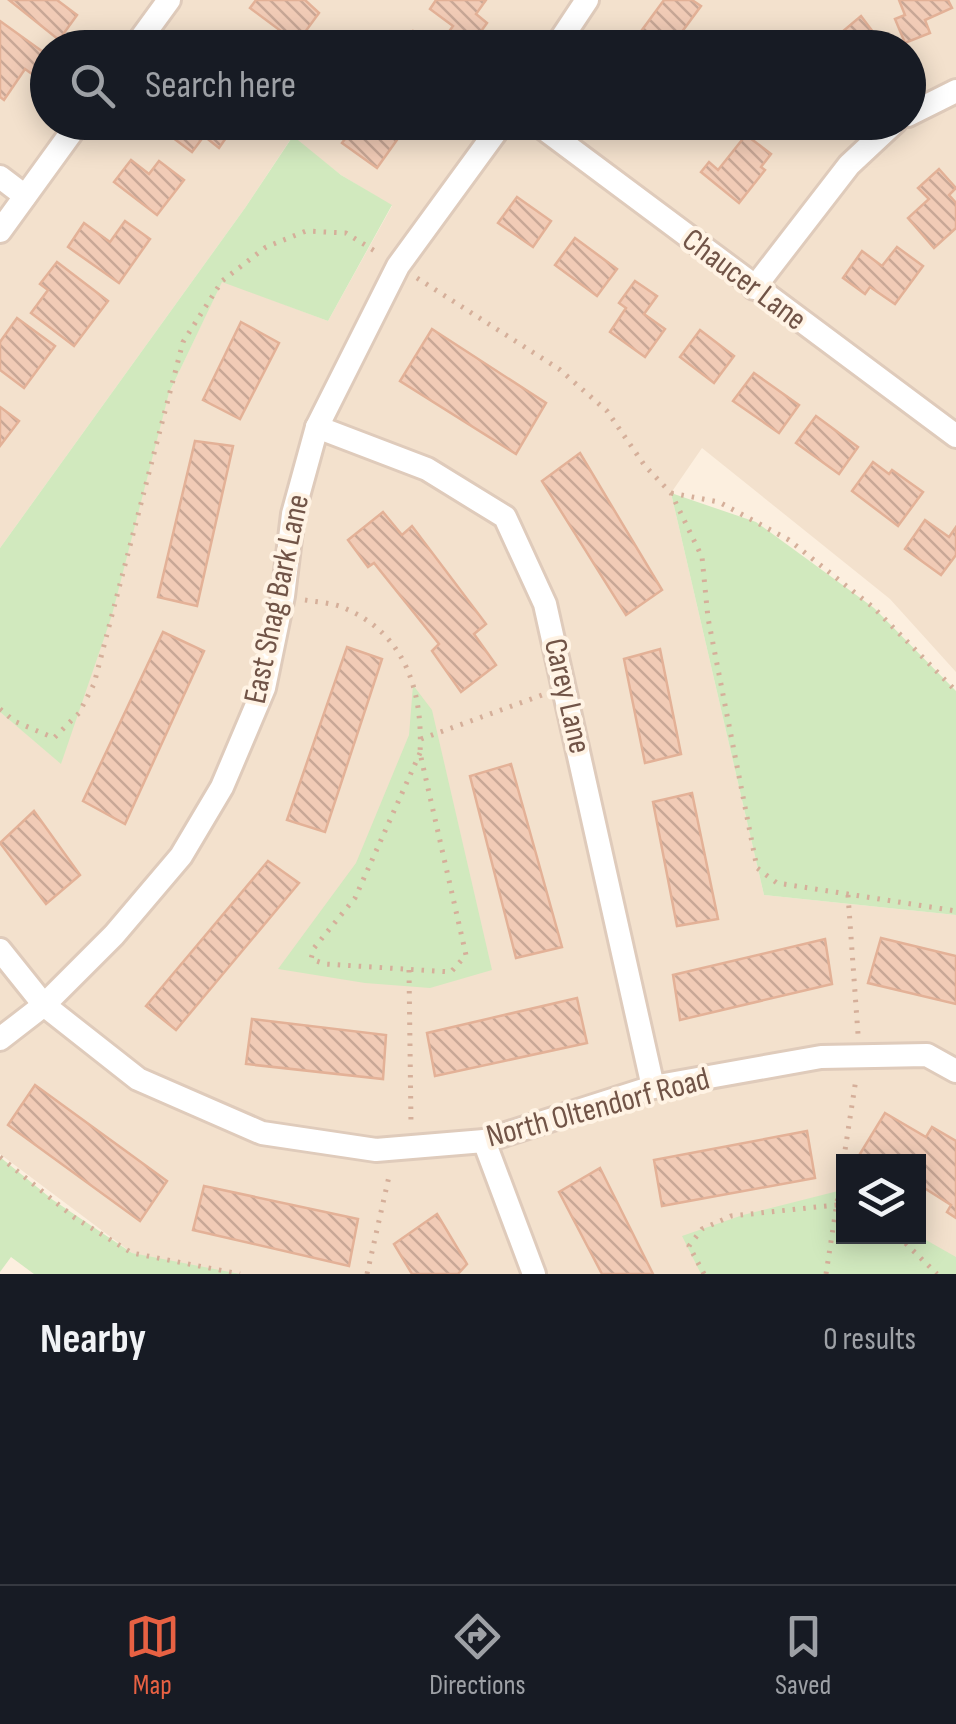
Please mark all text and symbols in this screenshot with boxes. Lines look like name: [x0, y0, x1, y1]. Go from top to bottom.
search box: [30, 30, 926, 140]
icon: search: [65, 58, 120, 113]
text: Search here: [145, 63, 296, 108]
street label: Chaucer Lane: [674, 221, 814, 339]
street label: East Shag Bark Lane: [236, 491, 318, 707]
street label: Carey Lane: [535, 635, 599, 757]
street label: North Oltendorf Road: [482, 1059, 714, 1157]
map controls: [836, 1154, 926, 1244]
button: layers: [836, 1154, 926, 1244]
text: Nearby: [40, 1314, 146, 1365]
text: 0 results: [823, 1320, 916, 1359]
tab: Map: [125, 1609, 180, 1702]
tab: Directions: [429, 1609, 526, 1702]
tab: Saved: [775, 1609, 831, 1702]

